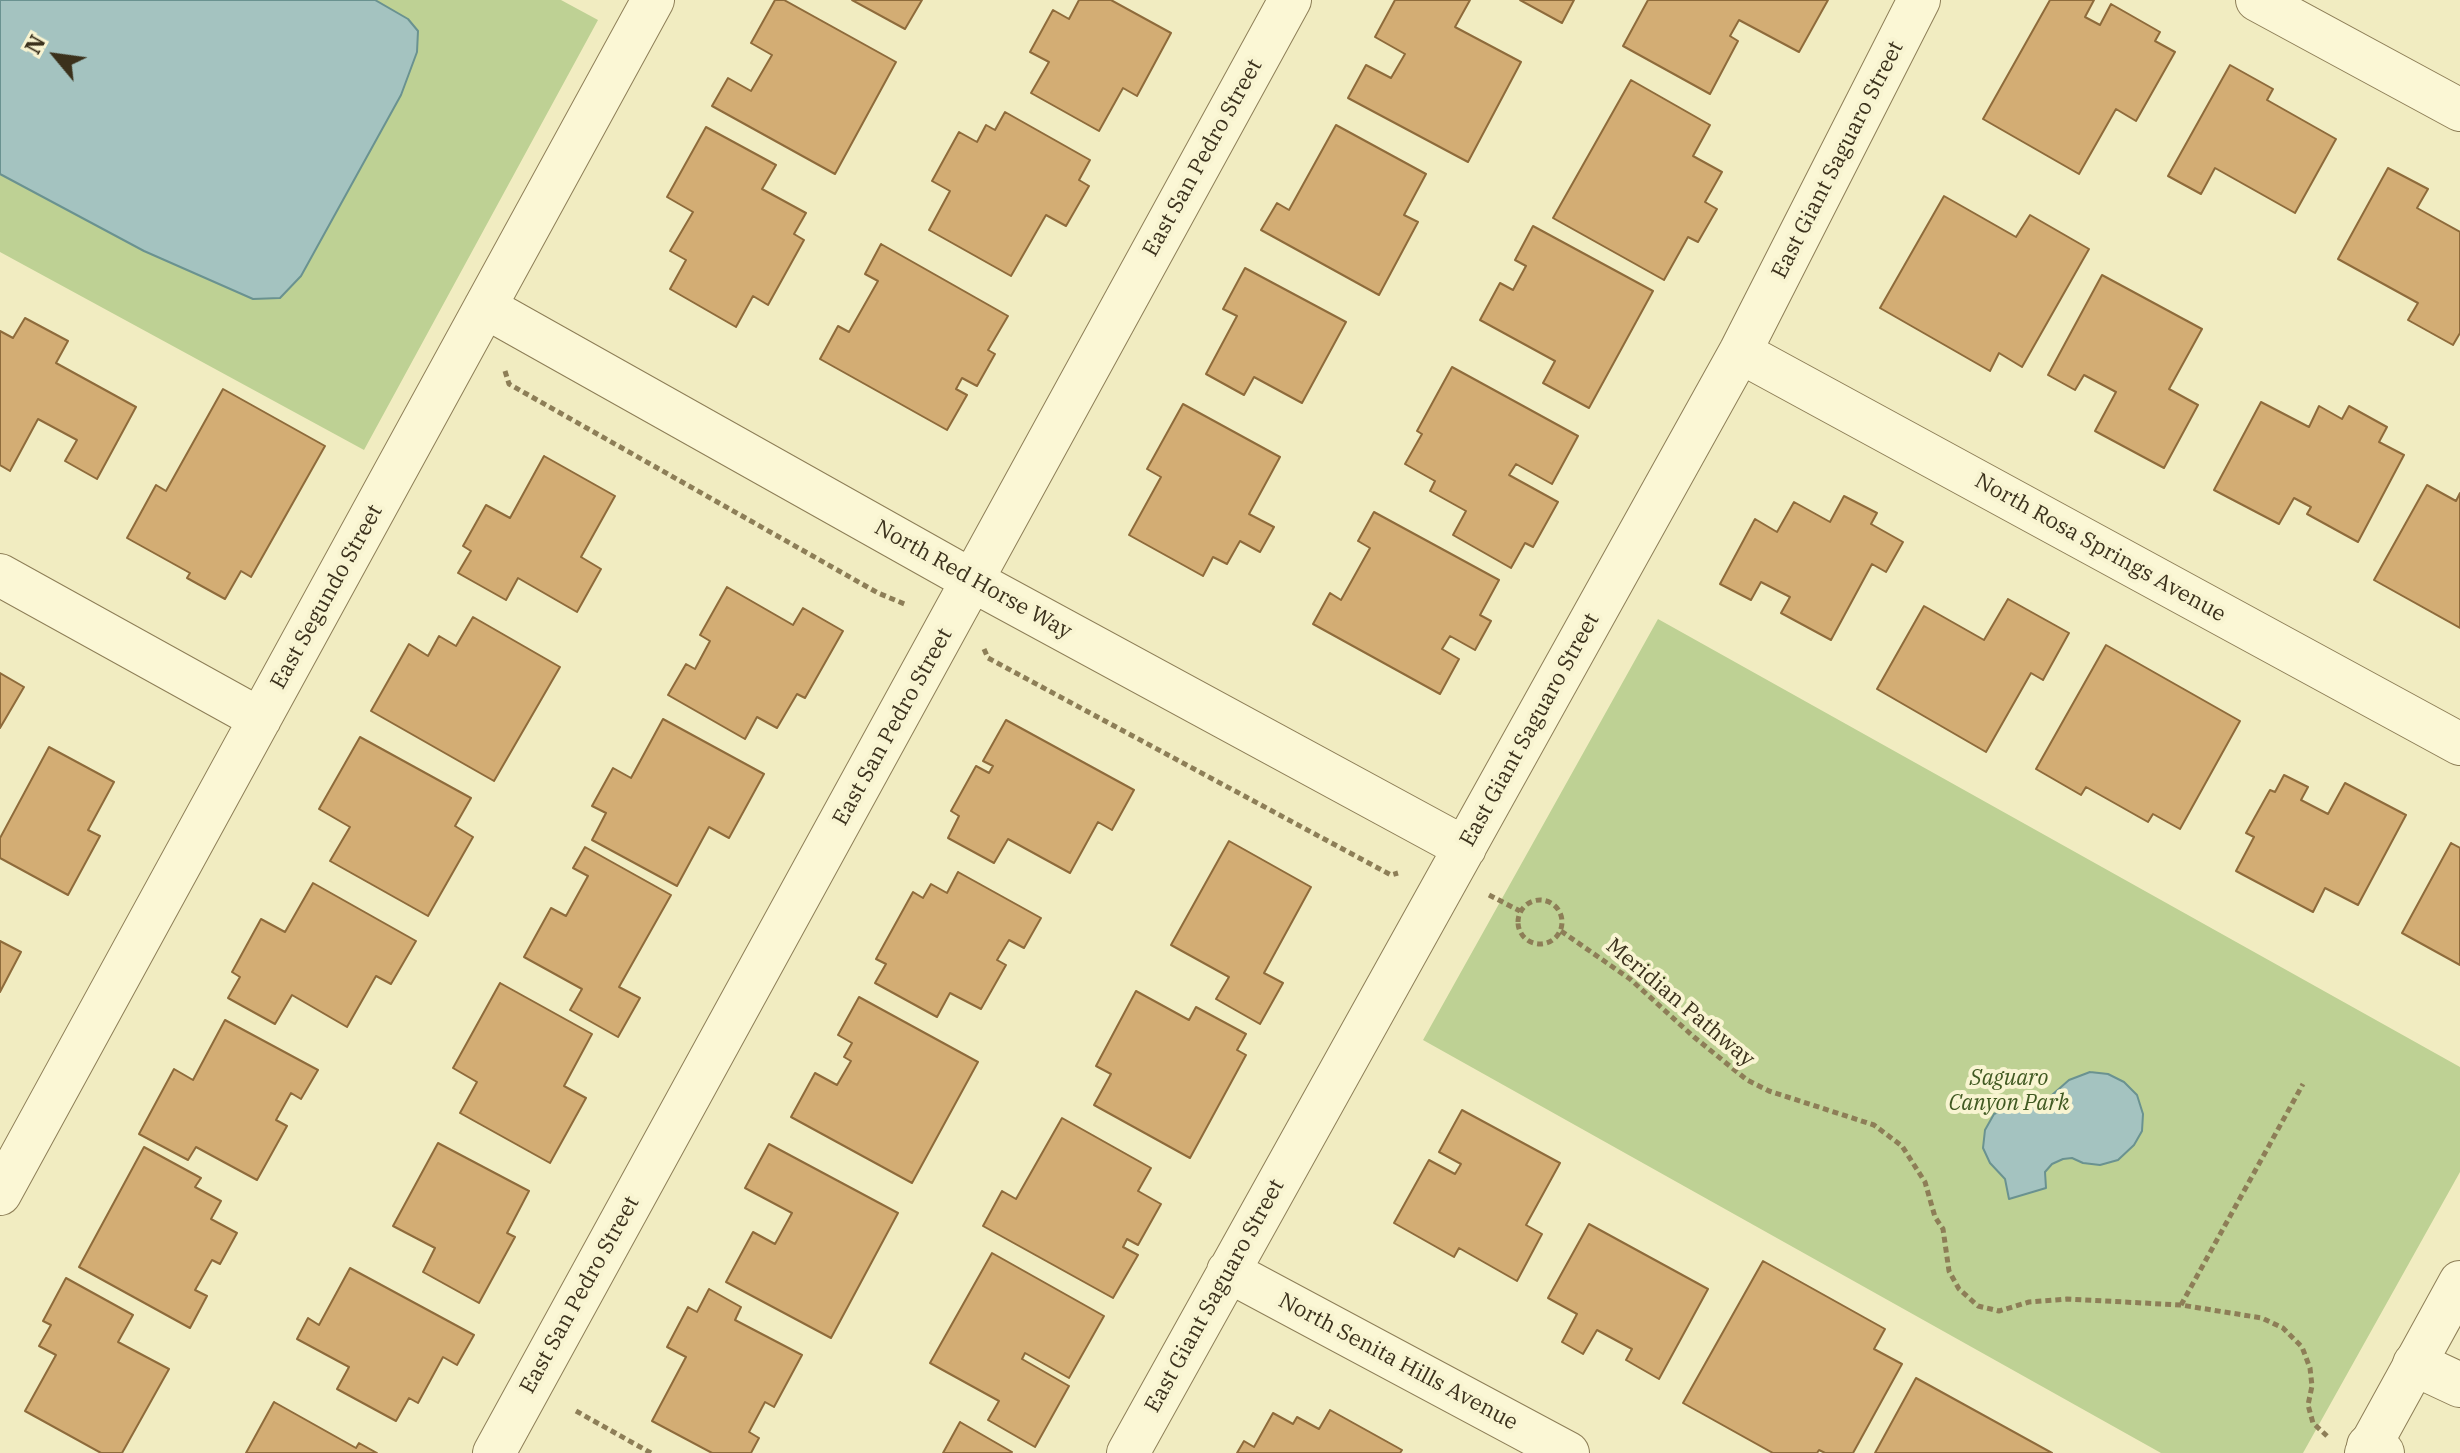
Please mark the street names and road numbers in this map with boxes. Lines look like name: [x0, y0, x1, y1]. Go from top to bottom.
street label: East Giant Saguaro Street: [1767, 37, 1909, 283]
street label: East San Pedro Street: [1138, 55, 1268, 261]
street label: North Rosa Springs Avenue: [1970, 468, 2230, 628]
street label: East Segundo Street: [265, 500, 389, 694]
street label: North Red Horse Way: [870, 515, 1076, 645]
street label: East Giant Saguaro Street: [1455, 609, 1605, 851]
street label: East San Pedro Street: [828, 624, 958, 830]
street label: Meridian Pathway: [1600, 933, 1760, 1073]
street label: East Giant Saguaro Street: [1140, 1175, 1290, 1417]
street label: East San Pedro Street: [515, 1192, 645, 1398]
street label: North Senita Hills Avenue: [1274, 1288, 1522, 1436]

